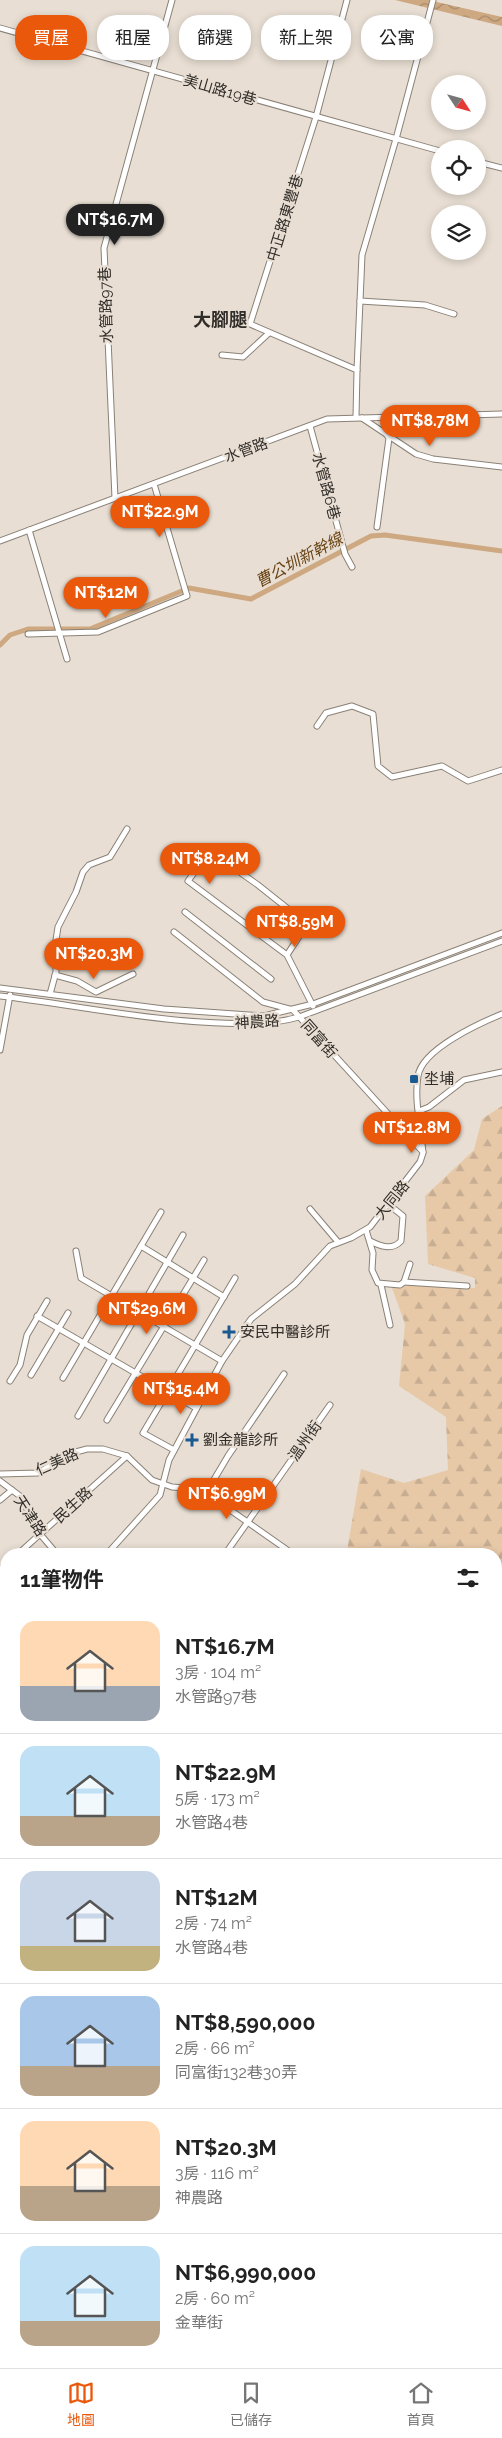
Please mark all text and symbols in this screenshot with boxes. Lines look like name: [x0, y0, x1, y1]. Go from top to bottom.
chip: 買屋: [15, 15, 87, 60]
chip: 租屋: [97, 15, 169, 60]
chip: 篩選: [179, 15, 251, 60]
chip: 新上架: [261, 15, 351, 60]
chip: 公寓: [361, 15, 433, 60]
street label: 美山路19巷: [181, 71, 259, 109]
north arrow: [431, 75, 486, 130]
map controls: [431, 75, 486, 260]
button: locate: [431, 140, 486, 195]
street label: 中正路東豐巷: [263, 172, 307, 264]
pin: NT$16.7M: [63, 204, 167, 246]
button: layers: [431, 205, 486, 260]
text: NT$16.7M: [77, 210, 153, 229]
street label: 水管路97巷: [96, 266, 116, 344]
district label: 大腳腿: [193, 309, 247, 330]
pin: NT$8.78M: [378, 404, 482, 447]
text: NT$8.78M: [391, 411, 469, 430]
street label: 水管路: [222, 434, 270, 466]
street label: 水管路6巷: [308, 450, 344, 522]
pin: NT$22.9M: [108, 496, 212, 538]
text: NT$22.9M: [121, 502, 199, 521]
water label: 曹公圳新幹線: [252, 528, 348, 591]
pin: NT$12M: [65, 576, 147, 619]
text: NT$12M: [74, 583, 138, 602]
pin: NT$8.24M: [158, 842, 262, 885]
text: NT$8.24M: [171, 849, 249, 868]
pin: NT$8.59M: [243, 906, 347, 948]
text: NT$8.59M: [256, 912, 334, 931]
pin: NT$20.3M: [42, 938, 146, 980]
text: NT$20.3M: [55, 944, 133, 963]
street label: 神農路: [234, 1011, 280, 1033]
street label: 同富街: [297, 1016, 341, 1062]
place label: 坔埔: [424, 1070, 454, 1088]
marker: 坔埔: [408, 1073, 420, 1085]
pin: NT$12.8M: [360, 1112, 464, 1154]
text: NT$12.8M: [374, 1118, 450, 1137]
street label: 大同路: [371, 1177, 413, 1223]
pin: NT$29.6M: [95, 1292, 199, 1335]
text: NT$29.6M: [108, 1299, 186, 1318]
place label: 安民中醫診所: [240, 1323, 330, 1341]
marker: 安民中醫診所: [222, 1325, 236, 1339]
pin: NT$15.4M: [129, 1372, 233, 1415]
text: NT$15.4M: [143, 1379, 219, 1398]
street label: 溫州街: [285, 1417, 325, 1465]
place label: 劉金龍診所: [203, 1431, 278, 1449]
marker: 劉金龍診所: [185, 1433, 199, 1447]
street label: 仁美路: [33, 1445, 81, 1479]
pin: NT$6.99M: [175, 1478, 279, 1520]
street label: 民生路: [50, 1483, 96, 1527]
text: NT$6.99M: [188, 1484, 266, 1503]
street label: 天津路: [10, 1492, 50, 1540]
icon: filters: [454, 1564, 482, 1592]
text: 11筆物件: [20, 1567, 104, 1592]
text: NT$16.7M: [175, 1634, 275, 1659]
icon: home: [60, 1641, 120, 1701]
text: 3房 · 104 m²: [175, 1663, 261, 1682]
text: 水管路97巷: [175, 1687, 257, 1706]
text: NT$22.9M: [175, 1760, 276, 1785]
icon: home: [60, 1766, 120, 1826]
text: 5房 · 173 m²: [175, 1789, 260, 1808]
text: 水管路4巷: [175, 1813, 248, 1832]
text: NT$12M: [175, 1885, 258, 1910]
icon: home: [60, 1891, 120, 1951]
text: 2房 · 74 m²: [175, 1914, 252, 1933]
text: 水管路4巷: [175, 1938, 248, 1957]
text: NT$8,590,000: [175, 2010, 315, 2035]
icon: home: [60, 2016, 120, 2076]
text: 2房 · 66 m²: [175, 2039, 255, 2058]
text: 同富街132巷30弄: [175, 2063, 297, 2082]
text: NT$20.3M: [175, 2135, 277, 2160]
icon: home: [60, 2141, 120, 2201]
text: 3房 · 116 m²: [175, 2164, 259, 2183]
text: 神農路: [175, 2188, 223, 2207]
text: NT$6,990,000: [175, 2260, 316, 2285]
icon: home: [60, 2266, 120, 2326]
text: 2房 · 60 m²: [175, 2289, 255, 2308]
text: 金華街: [175, 2313, 223, 2332]
tab: 地圖: [67, 2379, 95, 2429]
tab: 已儲存: [230, 2379, 272, 2429]
tab: 首頁: [407, 2379, 435, 2429]

